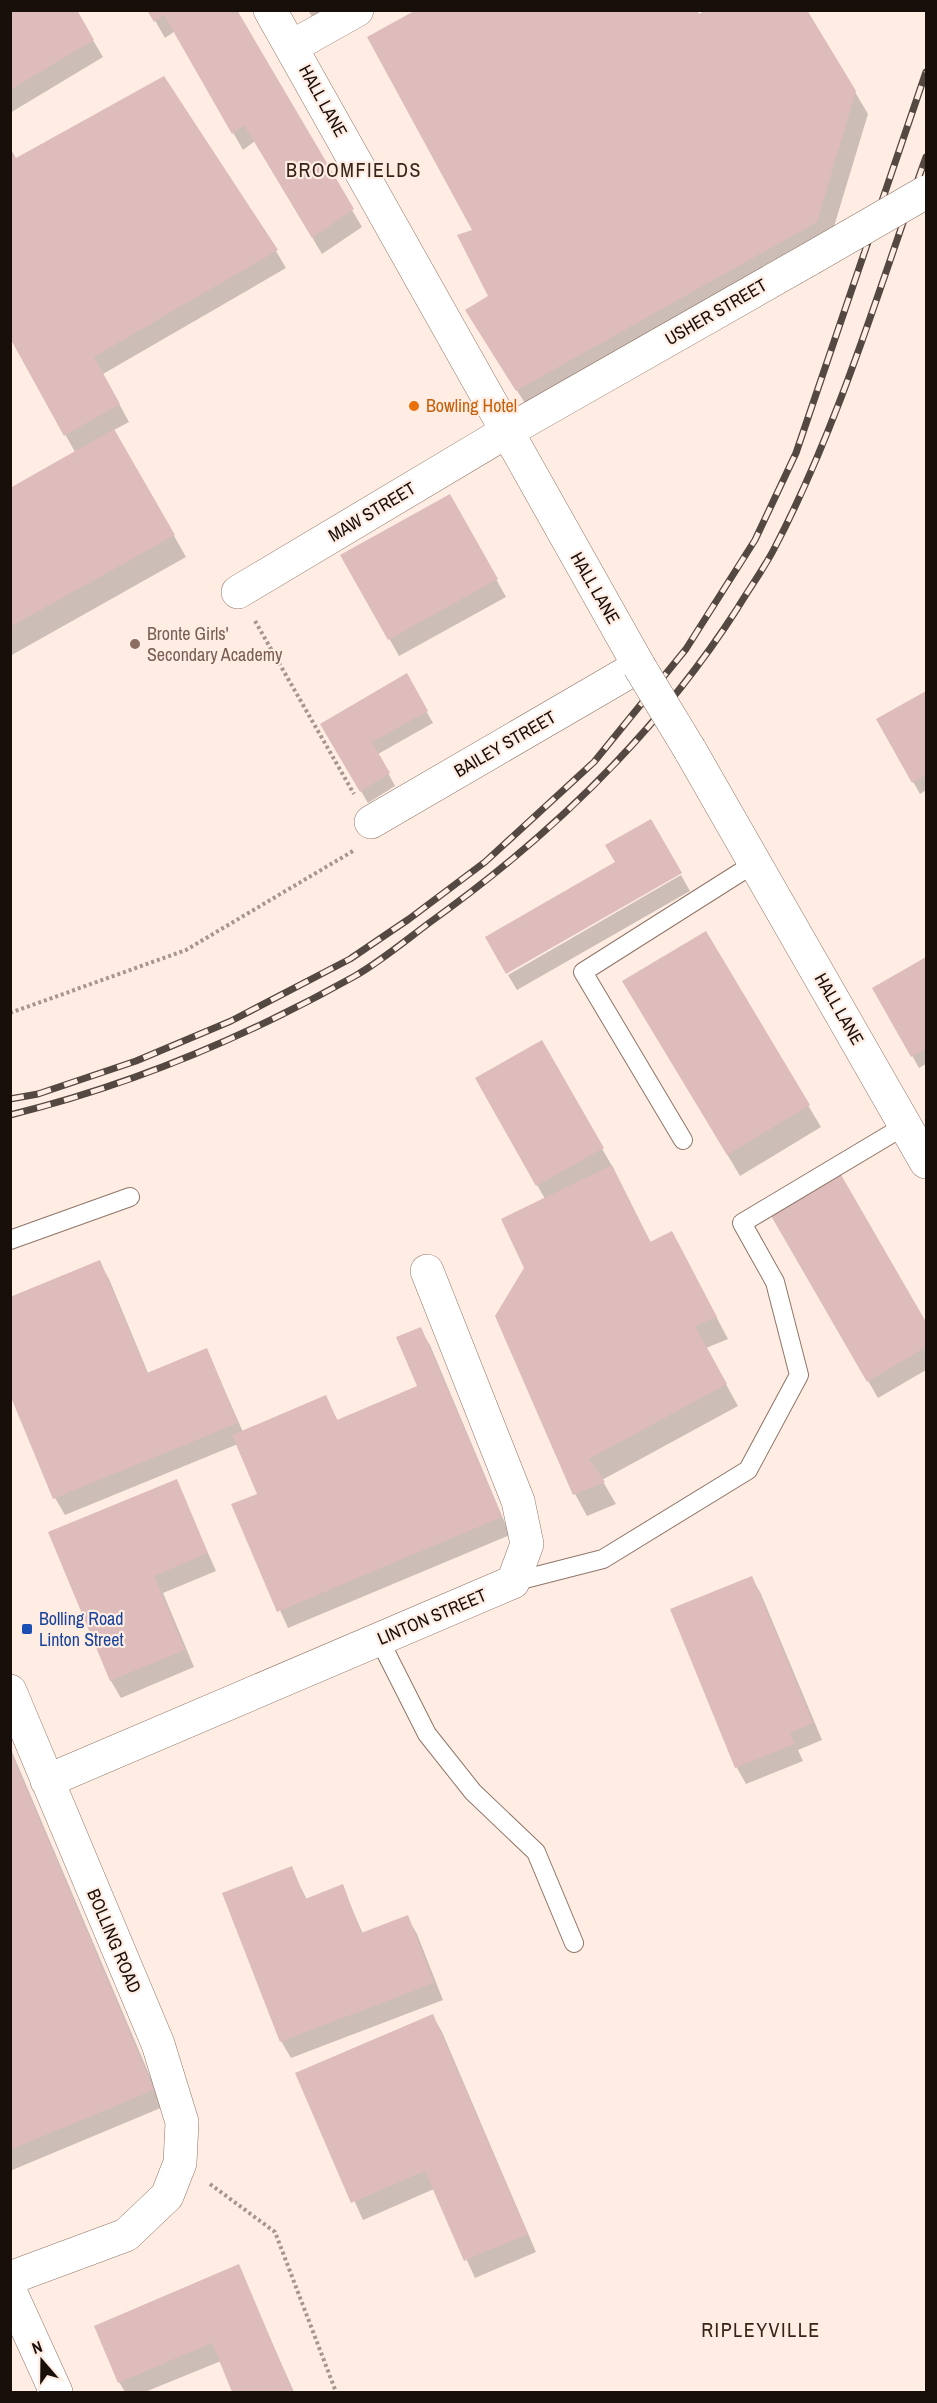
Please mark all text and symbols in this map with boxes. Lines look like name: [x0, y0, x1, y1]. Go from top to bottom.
street label: HALL LANE: [293, 60, 354, 141]
district label: BROOMFIELDS: [286, 156, 422, 183]
street label: USHER STREET: [660, 272, 771, 351]
place label: Bowling Hotel: [426, 393, 517, 418]
marker: Bowling Hotel: [407, 399, 421, 413]
street label: MAW STREET: [323, 476, 420, 547]
street label: HALL LANE: [565, 547, 626, 628]
place label: Bronte Girls' Secondary Academy: [147, 621, 283, 667]
marker: Bronte Girls' Secondary Academy: [128, 637, 142, 651]
street label: BAILEY STREET: [449, 704, 560, 783]
street label: HALL LANE: [809, 968, 870, 1049]
street label: LINTON STREET: [373, 1582, 490, 1651]
place label: Bolling Road Linton Street: [39, 1606, 124, 1652]
marker: Bolling Road Linton Street: [20, 1622, 34, 1636]
street label: BOLLING ROAD: [81, 1885, 148, 1997]
district label: RIPLEYVILLE: [701, 2316, 821, 2343]
north arrow: [12, 2331, 72, 2391]
text: N: [29, 2335, 45, 2359]

